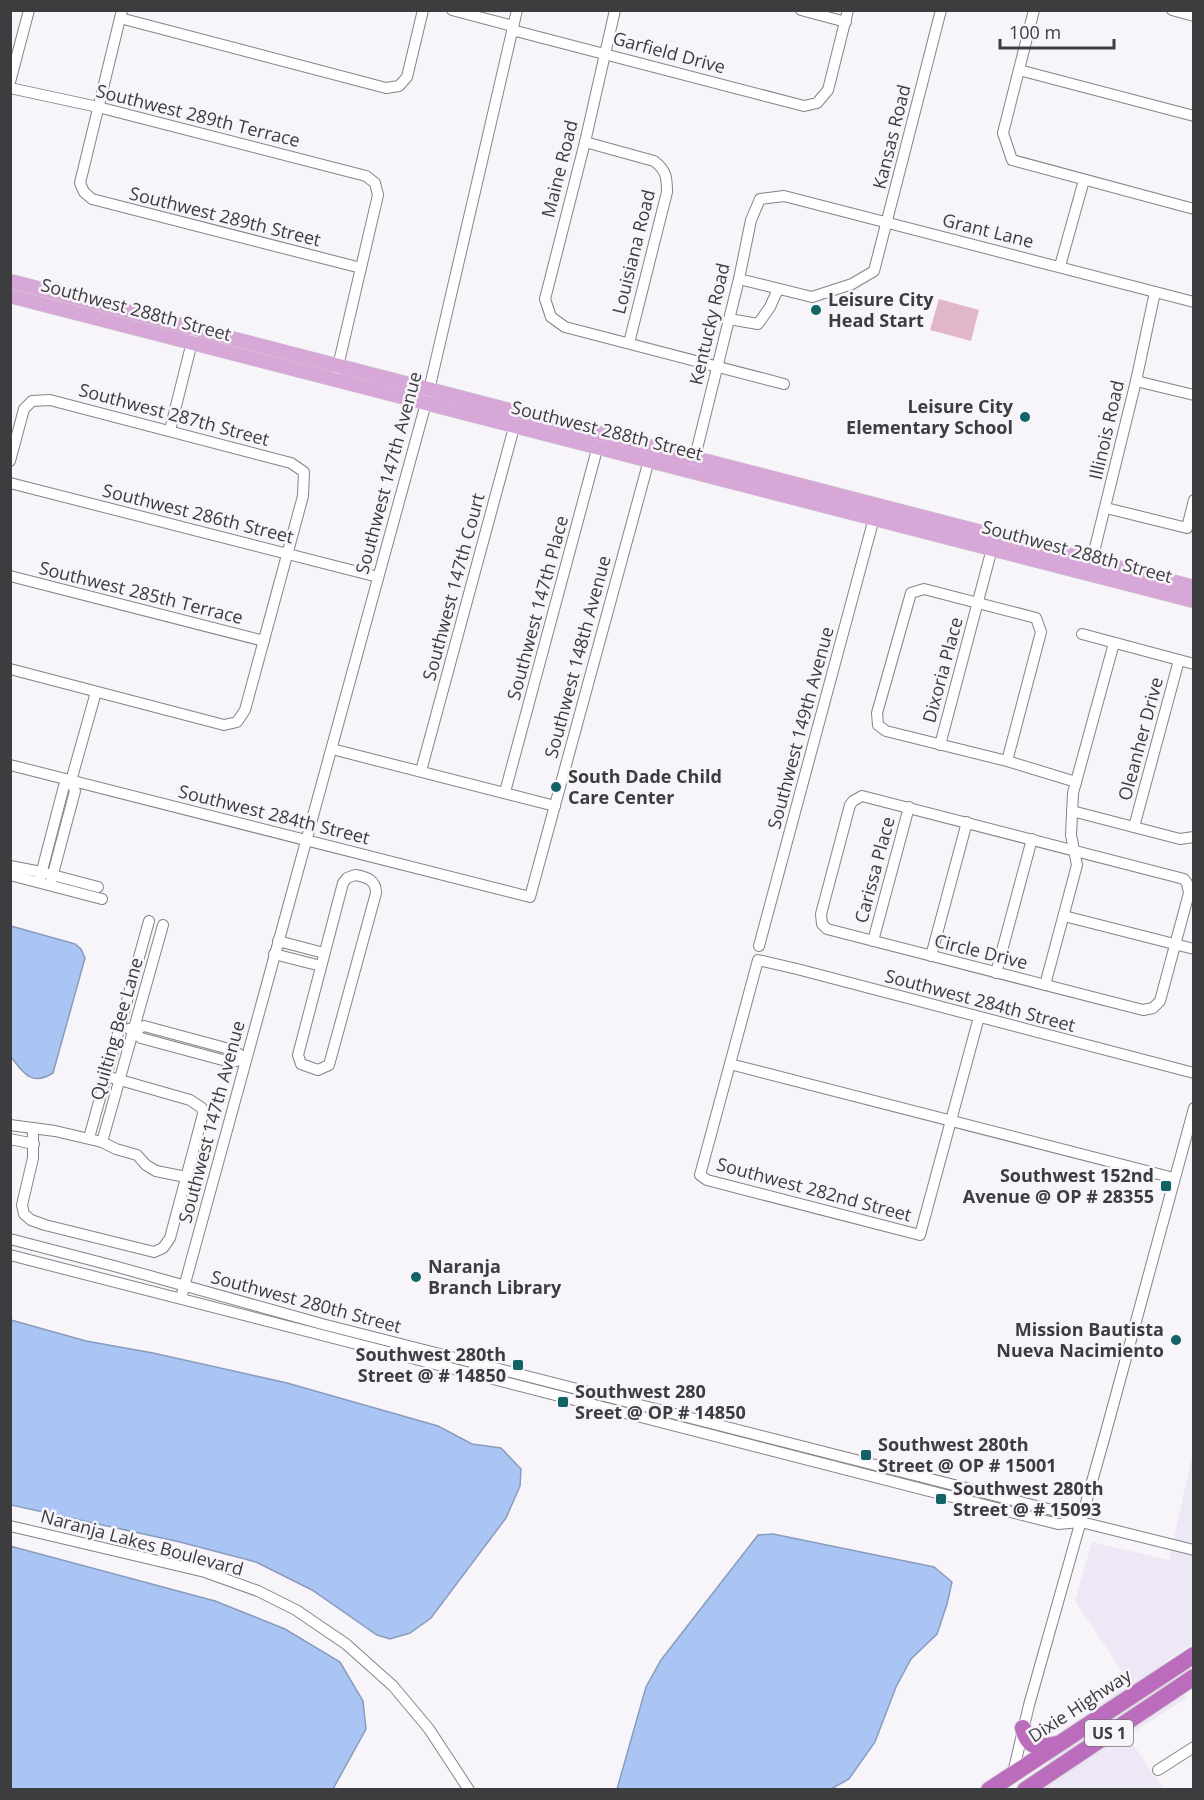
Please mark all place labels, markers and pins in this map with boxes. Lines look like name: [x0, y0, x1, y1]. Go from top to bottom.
place label: Leisure City Head Start: [828, 287, 934, 332]
marker: Leisure City Head Start: [809, 303, 823, 317]
place label: Leisure City Elementary School: [846, 394, 1014, 439]
marker: Leisure City Elementary School: [1018, 410, 1032, 424]
place label: South Dade Child Care Center: [568, 764, 722, 809]
marker: South Dade Child Care Center: [549, 780, 563, 794]
place label: Southwest 152nd Avenue @ OP # 28355: [963, 1163, 1154, 1208]
marker: Southwest 152nd Avenue @ OP # 28355: [1159, 1179, 1173, 1193]
place label: Naranja Branch Library: [428, 1254, 562, 1299]
marker: Naranja Branch Library: [409, 1270, 423, 1284]
place label: Mission Bautista Nueva Nacimiento: [996, 1317, 1164, 1362]
marker: Mission Bautista Nueva Nacimiento: [1169, 1333, 1183, 1347]
place label: Southwest 280th Street @ # 14850: [355, 1342, 506, 1387]
marker: Southwest 280th Street @ # 14850: [511, 1358, 525, 1372]
place label: Southwest 280 Sreet @ OP # 14850: [575, 1379, 746, 1424]
marker: Southwest 280 Sreet @ OP # 14850: [556, 1395, 570, 1409]
place label: Southwest 280th Street @ OP # 15001: [878, 1432, 1057, 1477]
marker: Southwest 280th Street @ OP # 15001: [859, 1448, 873, 1462]
place label: Southwest 280th Street @ # 15093: [953, 1476, 1104, 1521]
marker: Southwest 280th Street @ # 15093: [934, 1492, 948, 1506]

